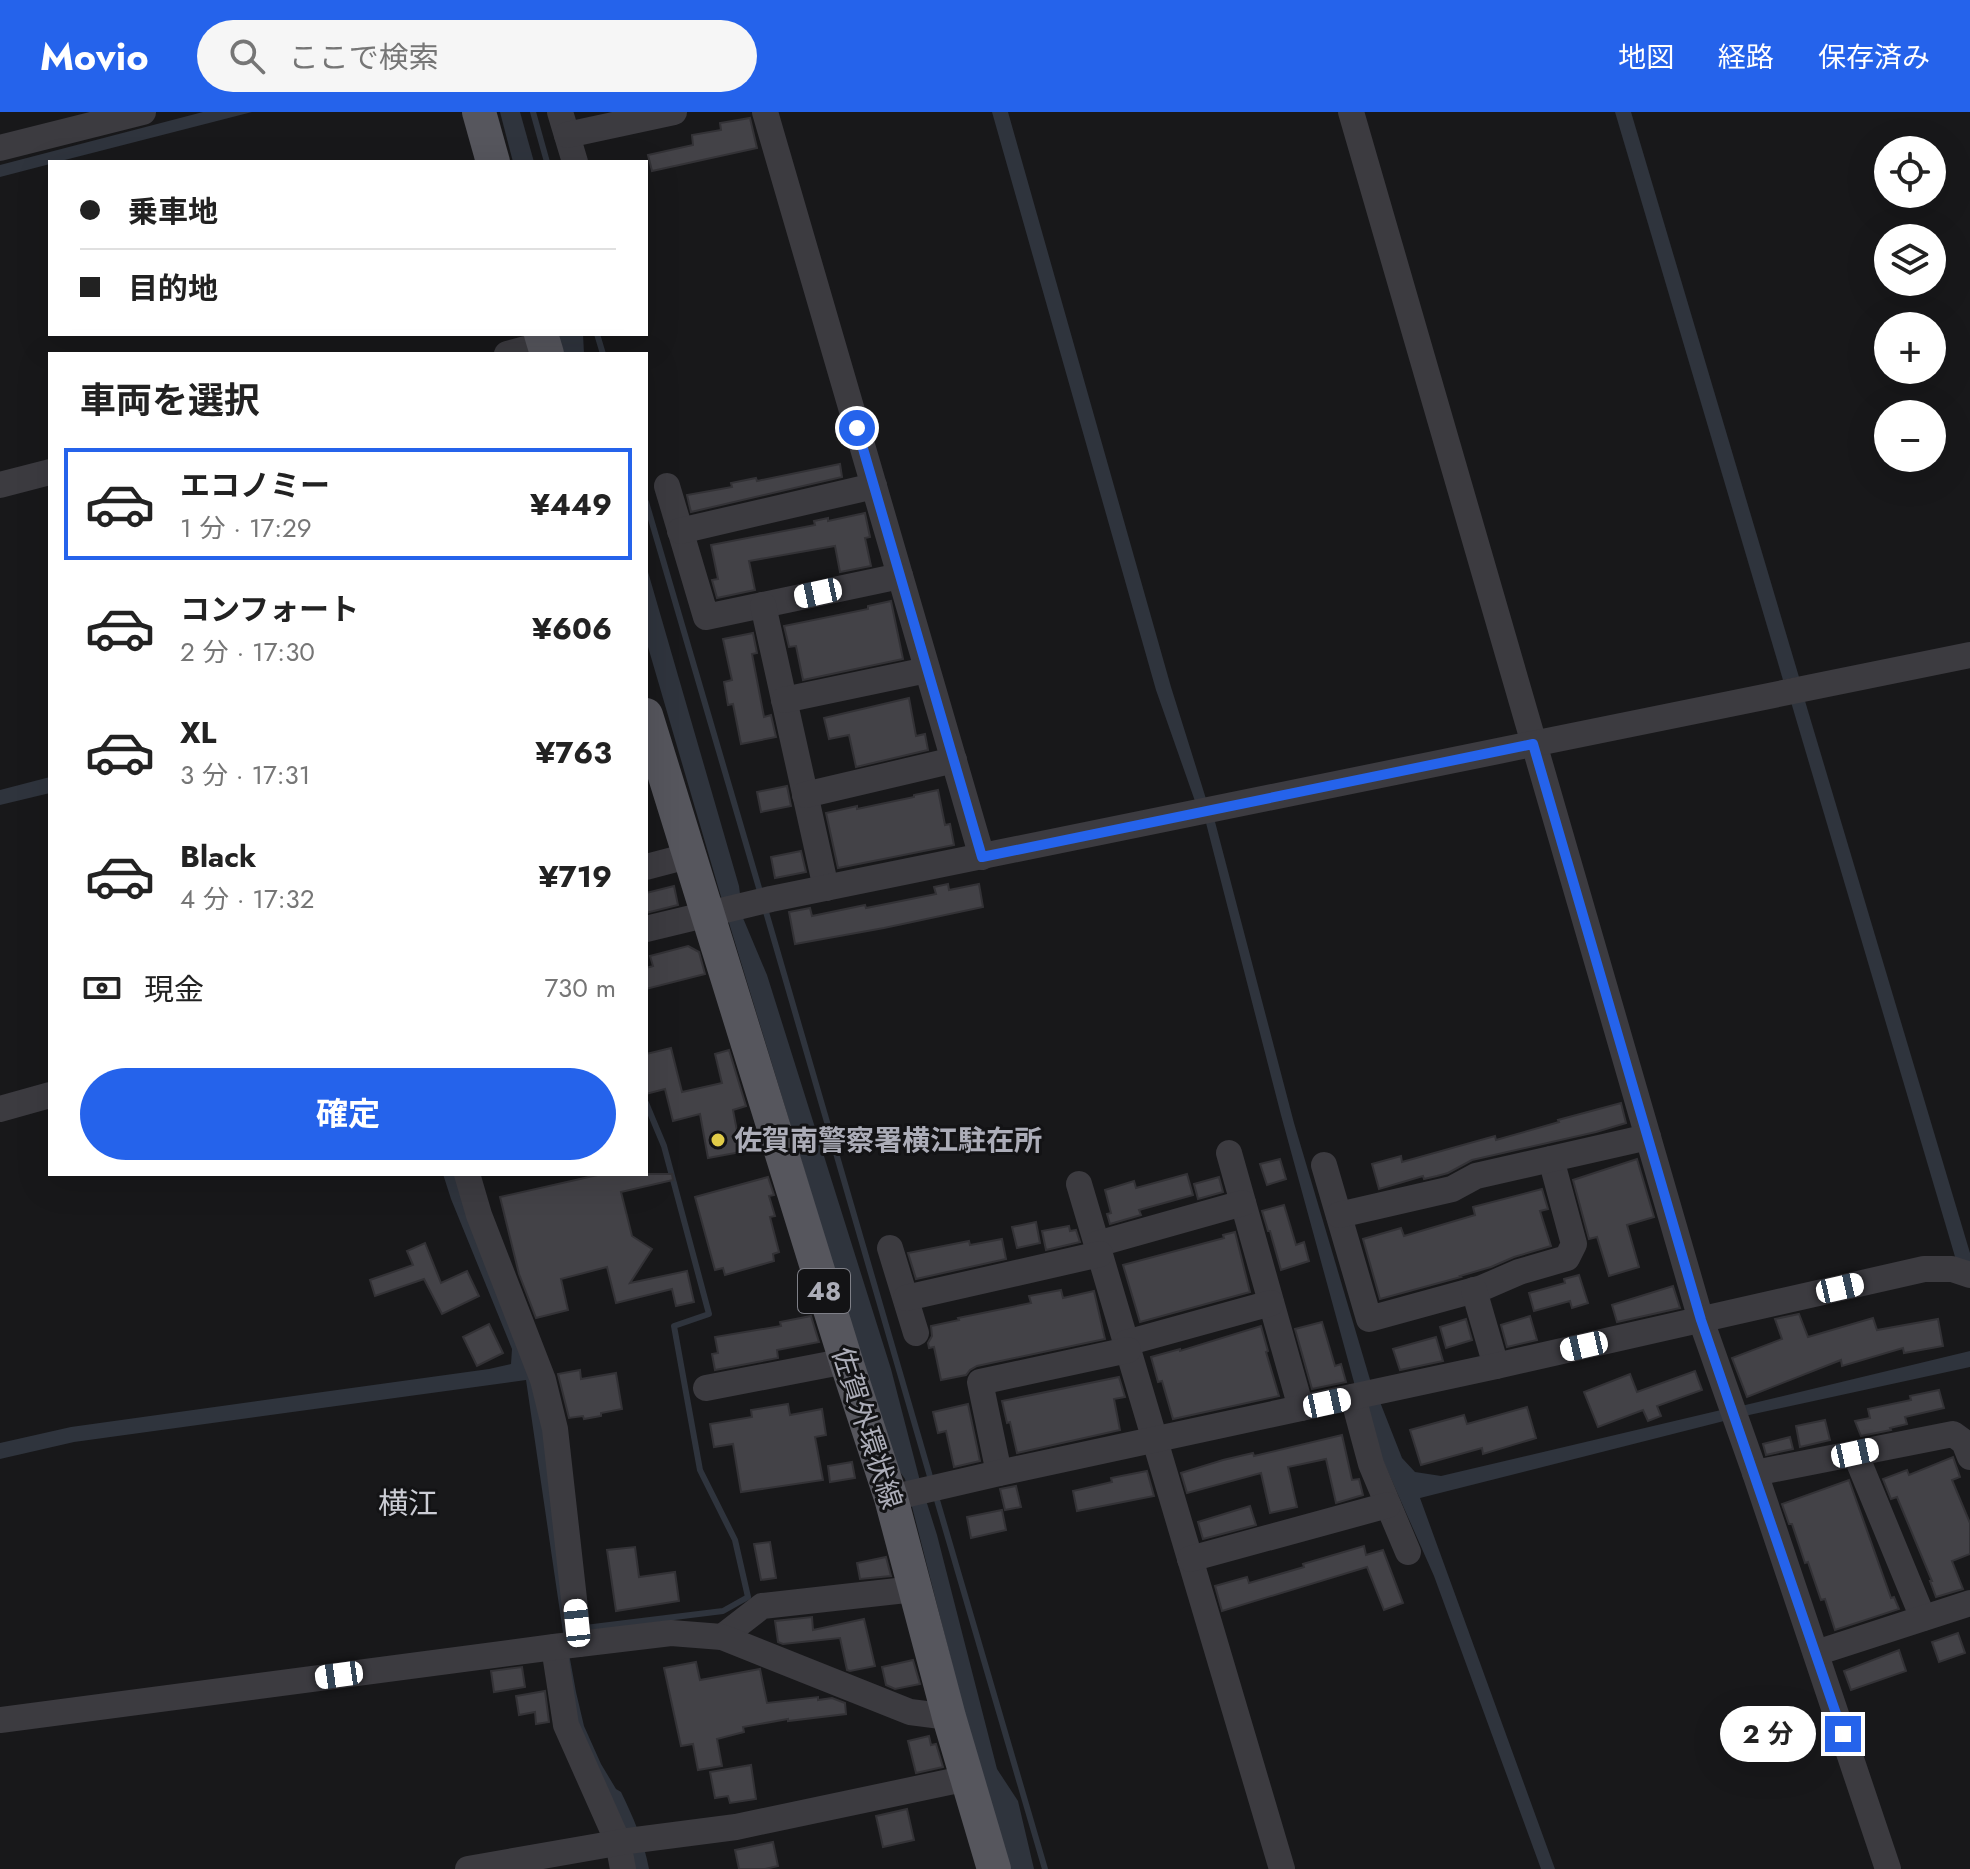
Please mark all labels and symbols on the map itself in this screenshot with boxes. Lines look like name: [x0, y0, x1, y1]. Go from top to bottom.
route start: [839, 410, 875, 446]
car: [792, 576, 844, 610]
place label: 佐賀南警察署横江駐在所: [734, 1120, 1042, 1161]
marker: 佐賀南警察署横江駐在所: [709, 1131, 727, 1149]
road number: 48: [798, 1269, 850, 1313]
car: [1814, 1271, 1866, 1305]
car: [1558, 1329, 1610, 1363]
street label: 佐賀外環状線: [822, 1342, 912, 1514]
car: [1301, 1386, 1353, 1420]
car: [1829, 1436, 1881, 1470]
district label: 横江: [378, 1482, 438, 1525]
car: [563, 1598, 591, 1648]
car: [314, 1660, 364, 1690]
callout: 2 分: [1719, 1706, 1815, 1762]
route end: [1825, 1716, 1861, 1752]

